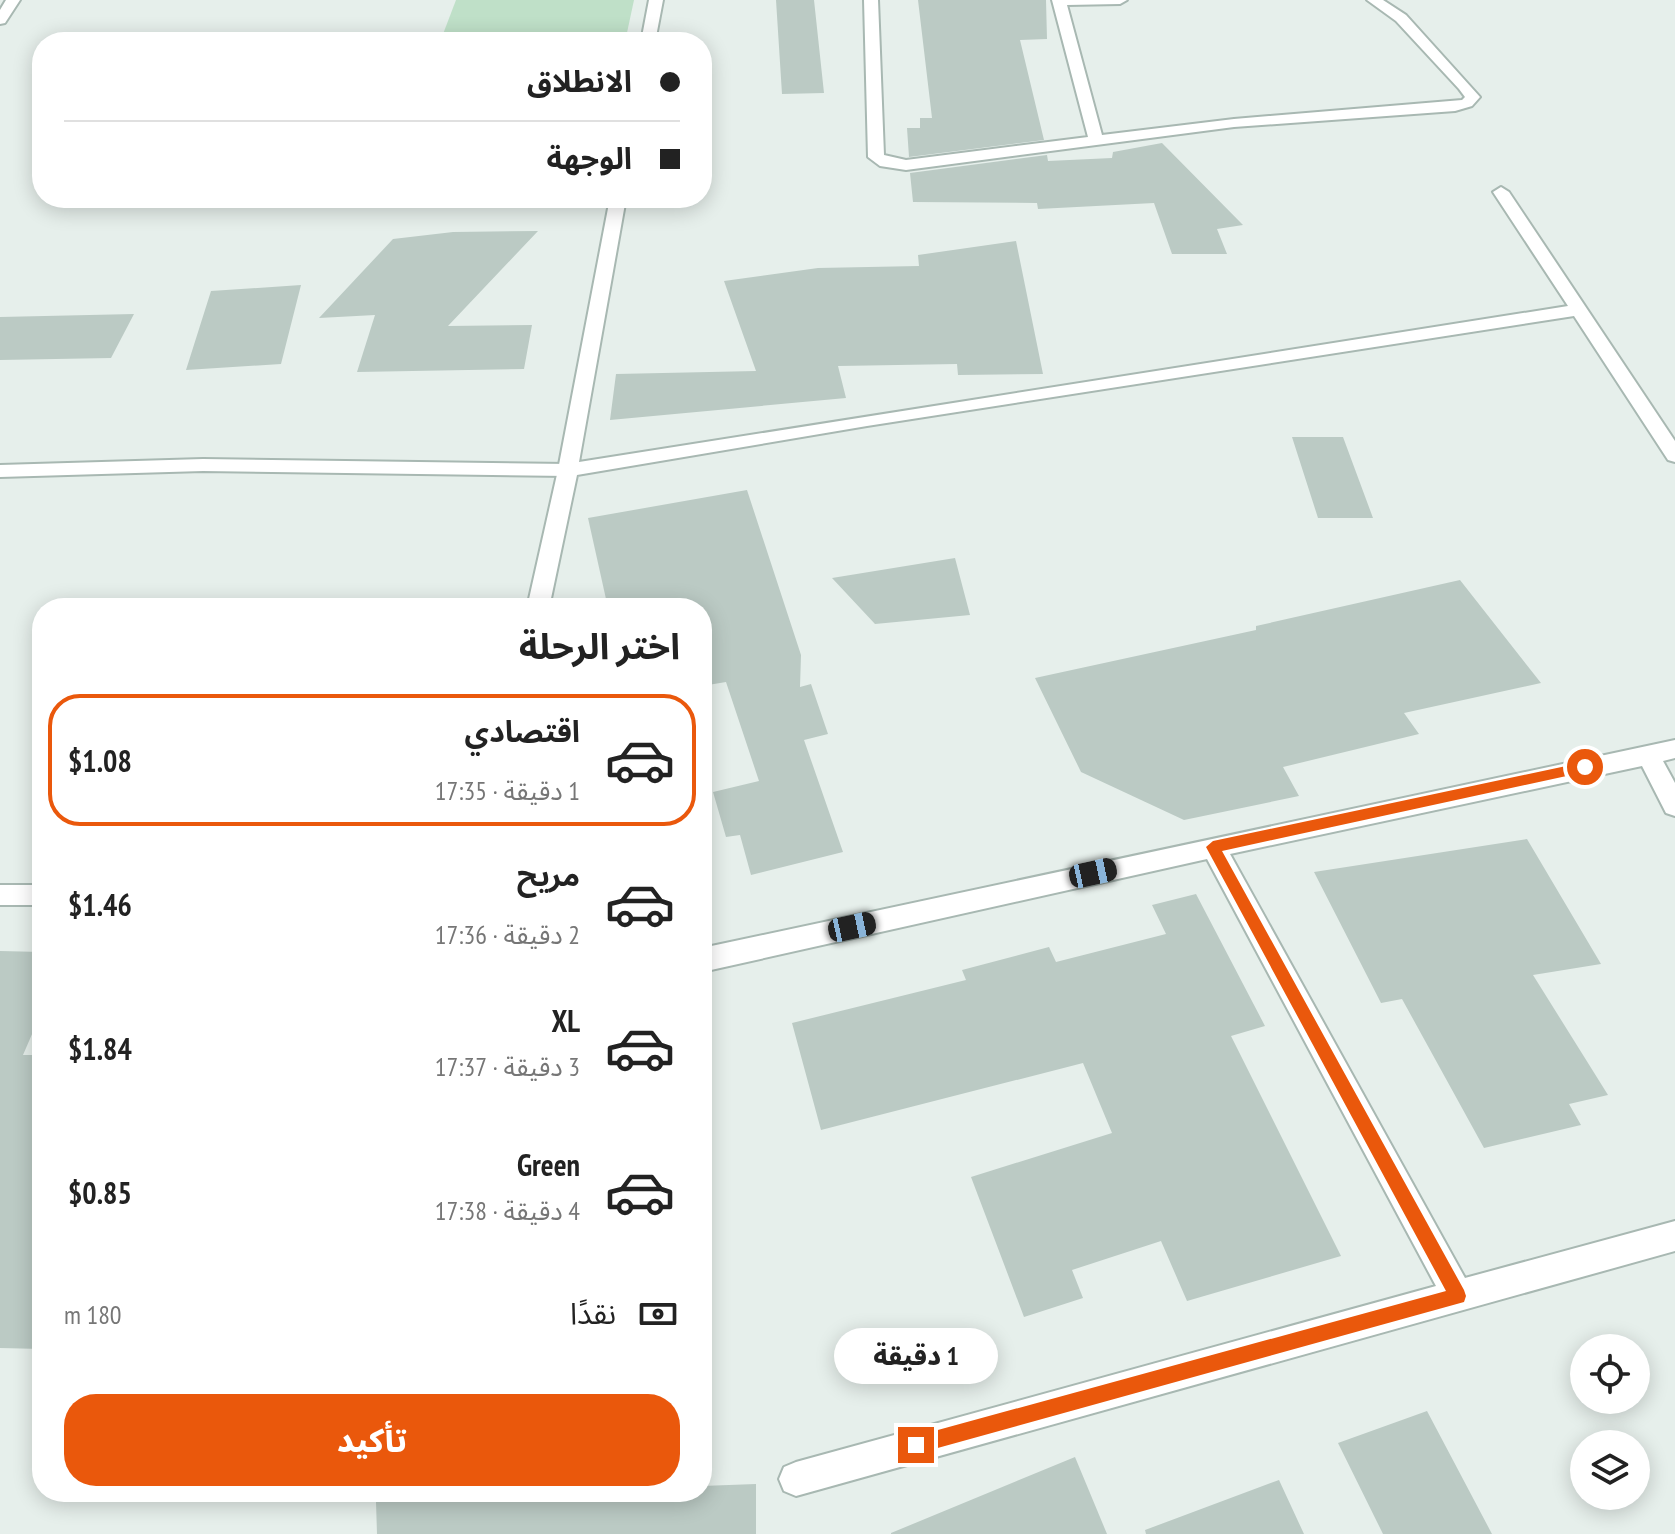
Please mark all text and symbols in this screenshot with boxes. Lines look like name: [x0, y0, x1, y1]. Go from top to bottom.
text: الانطلاق: [527, 61, 632, 100]
text: الوجهة: [547, 138, 632, 177]
text: اختر الرحلة: [519, 622, 680, 669]
text: اقتصادي: [465, 711, 580, 750]
icon: car: [604, 724, 676, 796]
text: $1.08: [68, 741, 132, 780]
route start: [1567, 749, 1603, 785]
text: 1 دقيقة · 17:35: [435, 774, 580, 807]
text: مريح: [517, 855, 580, 894]
car: [1067, 856, 1119, 890]
icon: car: [604, 868, 676, 940]
text: $1.46: [68, 885, 132, 924]
car: [826, 910, 878, 944]
text: 2 دقيقة · 17:36: [435, 918, 580, 951]
text: XL: [551, 1001, 580, 1040]
icon: car: [604, 1012, 676, 1084]
text: $1.84: [68, 1029, 132, 1068]
text: 3 دقيقة · 17:37: [435, 1050, 580, 1083]
text: Green: [517, 1145, 580, 1184]
icon: car: [604, 1156, 676, 1228]
text: $0.85: [68, 1173, 132, 1212]
text: 4 دقيقة · 17:38: [435, 1194, 580, 1227]
icon: cash: [636, 1292, 680, 1336]
text: نقدًا: [570, 1293, 616, 1332]
text: 180 m: [64, 1298, 122, 1331]
callout: 1 دقيقة: [834, 1329, 998, 1385]
map controls: [1570, 1334, 1650, 1510]
button: locate: [1570, 1334, 1650, 1414]
text: 1 دقيقة: [873, 1339, 959, 1372]
button: تأكيد: [64, 1394, 680, 1486]
route end: [898, 1427, 934, 1463]
button: layers: [1570, 1430, 1650, 1510]

